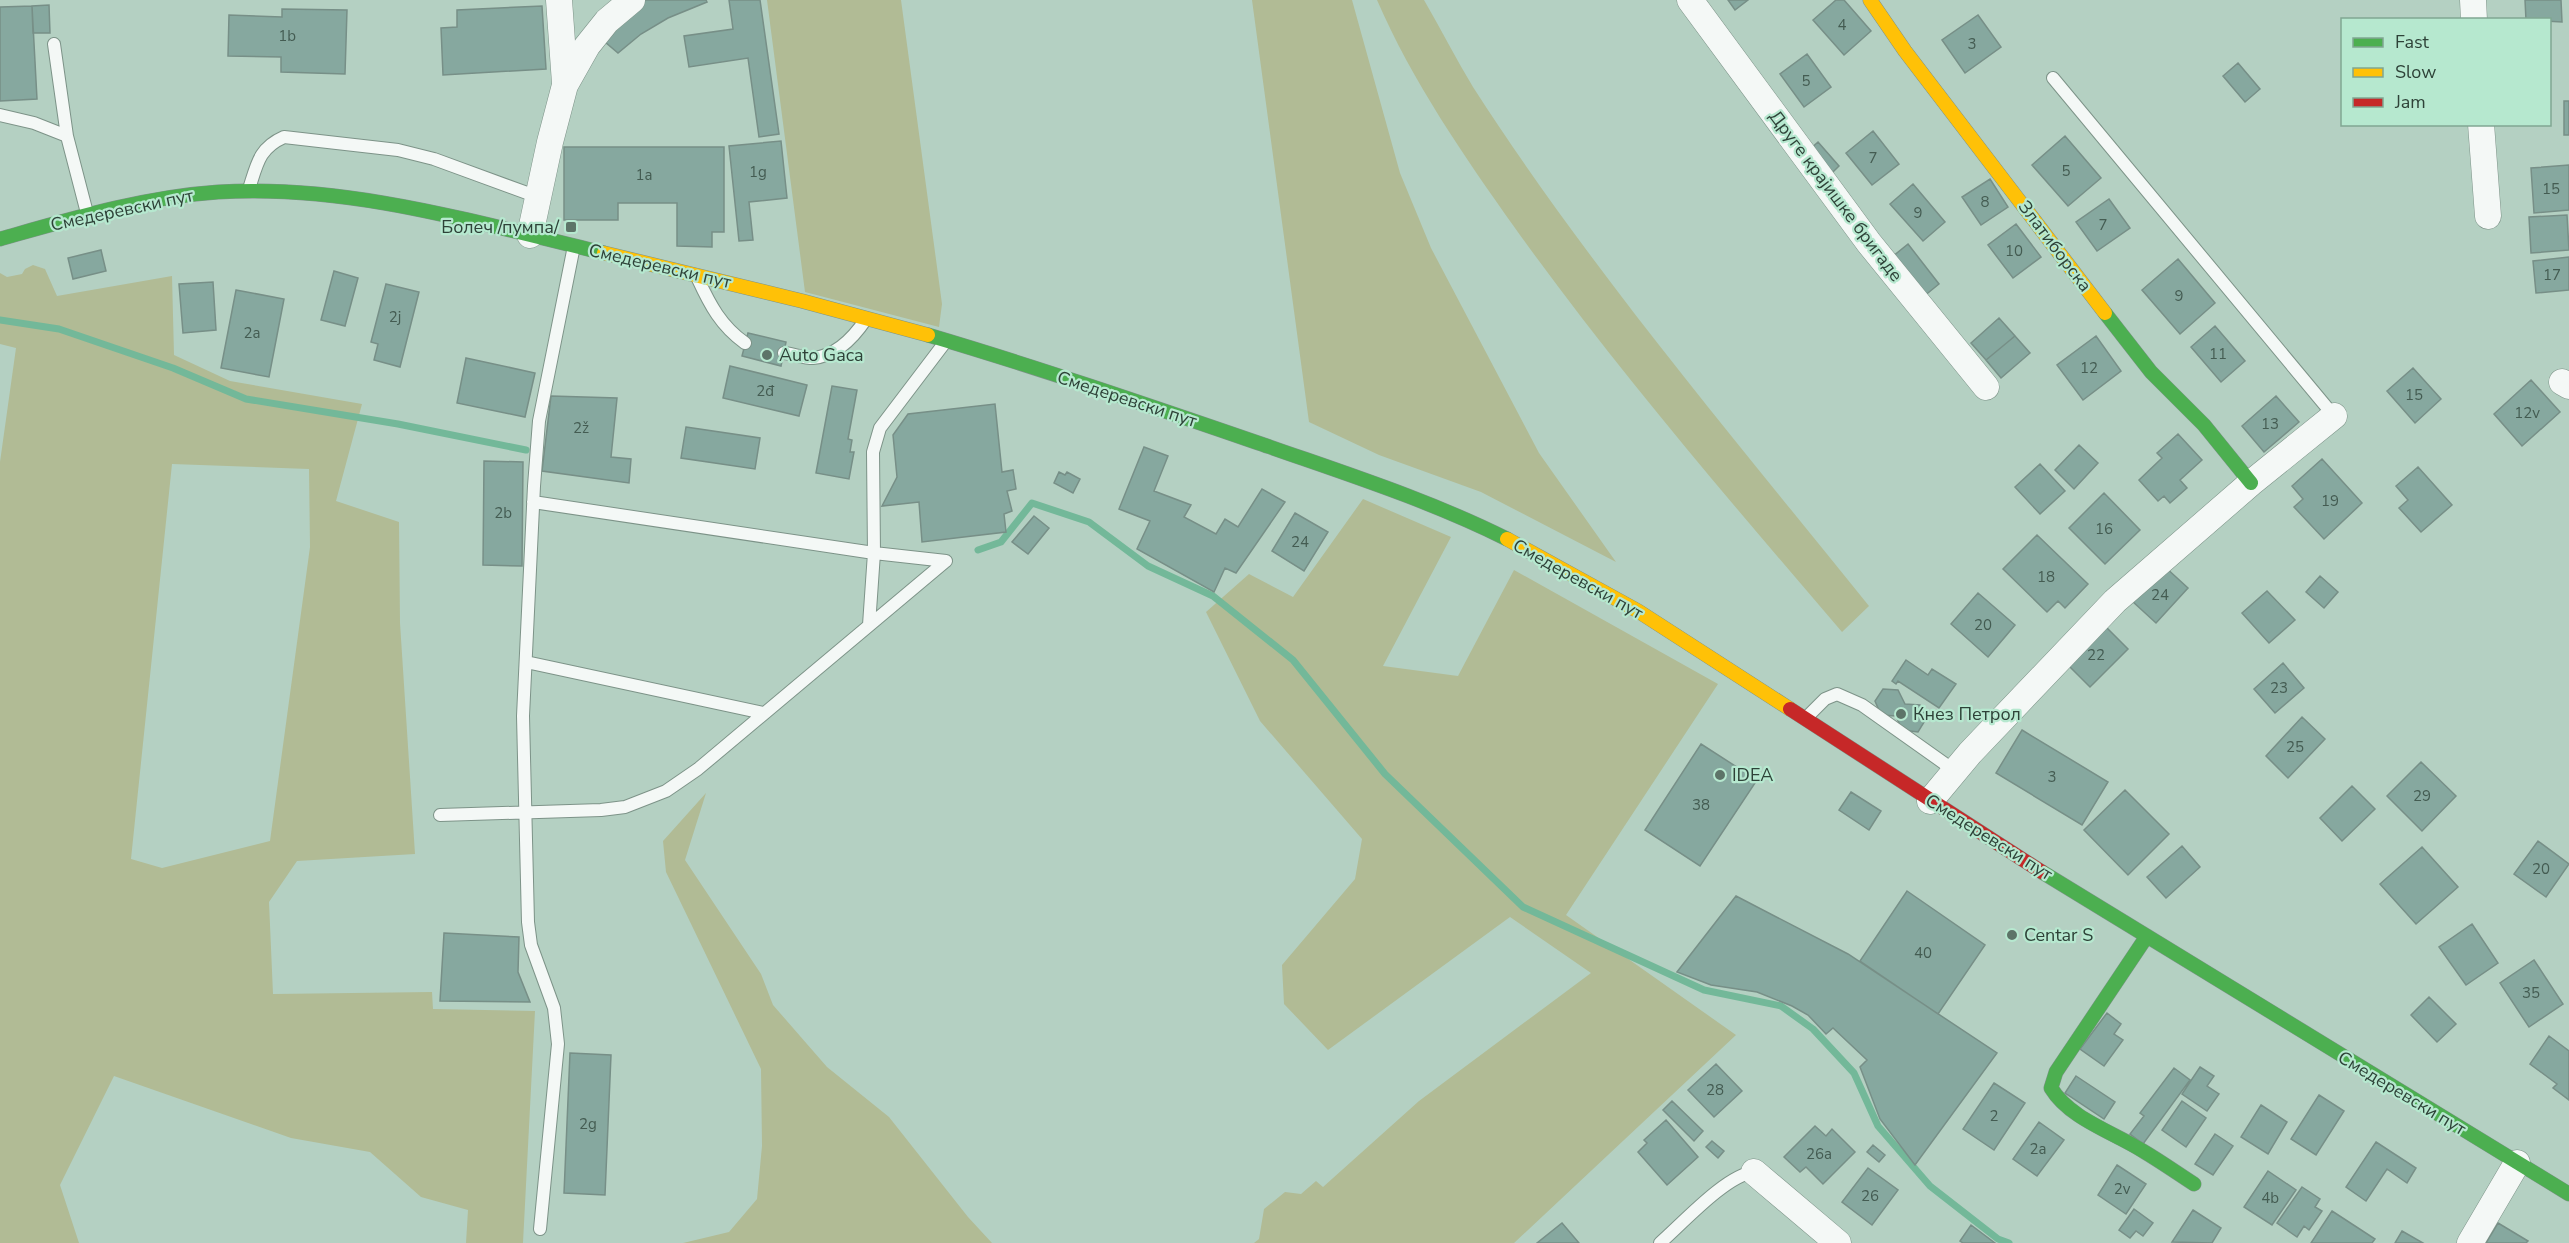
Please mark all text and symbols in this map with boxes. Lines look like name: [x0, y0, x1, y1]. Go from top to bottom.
house number: 4: [1837, 15, 1847, 35]
legend: [2341, 18, 2551, 126]
house number: 1b: [278, 26, 296, 46]
text: Fast: [2395, 30, 2430, 54]
house number: 3: [1967, 34, 1977, 54]
text: Slow: [2395, 60, 2436, 84]
house number: 5: [1801, 71, 1811, 91]
text: Jam: [2394, 90, 2426, 114]
street label: Друге крајишке бригаде: [1764, 106, 1908, 286]
house number: 7: [1868, 148, 1878, 168]
house number: 5: [2061, 161, 2071, 181]
house number: 1g: [749, 162, 767, 182]
house number: 1a: [636, 165, 652, 185]
house number: 15: [2542, 179, 2560, 199]
street label: Смедеревски пут: [48, 183, 196, 237]
house number: 8: [1980, 192, 1990, 212]
street label: Златиборска: [2013, 195, 2097, 297]
house number: 9: [1913, 203, 1923, 223]
place label: Болеч /пумпа/: [441, 215, 560, 239]
house number: 7: [2098, 215, 2108, 235]
marker: Болеч /пумпа/: [564, 220, 578, 234]
street label: Смедеревски пут: [586, 238, 734, 294]
house number: 10: [2005, 241, 2023, 261]
house number: 17: [2543, 265, 2561, 285]
house number: 9: [2174, 286, 2184, 306]
house number: 2j: [389, 307, 401, 327]
house number: 2a: [244, 323, 260, 343]
place label: Auto Gaca: [779, 343, 863, 367]
house number: 11: [2209, 344, 2227, 364]
marker: Auto Gaca: [760, 348, 774, 362]
house number: 12: [2080, 358, 2098, 378]
street label: Смедеревски пут: [1054, 365, 1200, 433]
house number: 2đ: [756, 381, 774, 401]
house number: 15: [2405, 385, 2423, 405]
house number: 12v: [2514, 403, 2540, 423]
house number: 13: [2261, 414, 2279, 434]
house number: 2ž: [573, 418, 589, 438]
house number: 19: [2321, 491, 2339, 511]
house number: 2b: [494, 503, 512, 523]
house number: 16: [2095, 519, 2113, 539]
house number: 24: [1291, 532, 1309, 552]
street label: Смедеревски пут: [1509, 533, 1647, 625]
house number: 18: [2037, 567, 2055, 587]
house number: 24: [2151, 585, 2169, 605]
house number: 20: [1974, 615, 1992, 635]
house number: 22: [2087, 645, 2105, 665]
house number: 23: [2270, 678, 2288, 698]
place label: Кнез Петрол: [1913, 702, 2021, 726]
marker: Кнез Петрол: [1894, 707, 1908, 721]
house number: 25: [2286, 737, 2304, 757]
place label: IDEA: [1732, 763, 1773, 787]
house number: 3: [2047, 767, 2057, 787]
marker: IDEA: [1713, 768, 1727, 782]
house number: 29: [2413, 786, 2431, 806]
street label: Смедеревски пут: [1921, 788, 2057, 886]
house number: 38: [1692, 795, 1710, 815]
house number: 20: [2532, 859, 2550, 879]
place label: Centar S: [2024, 923, 2093, 947]
marker: Centar S: [2005, 928, 2019, 942]
house number: 40: [1914, 943, 1932, 963]
house number: 35: [2522, 983, 2540, 1003]
street label: Смедеревски пут: [2333, 1045, 2471, 1141]
house number: 28: [1706, 1080, 1724, 1100]
house number: 2: [1989, 1106, 1999, 1126]
house number: 2g: [579, 1114, 597, 1134]
house number: 2a: [2030, 1139, 2046, 1159]
house number: 26a: [1806, 1144, 1832, 1164]
house number: 2v: [2114, 1179, 2131, 1199]
house number: 26: [1861, 1186, 1879, 1206]
house number: 4b: [2261, 1188, 2279, 1208]

